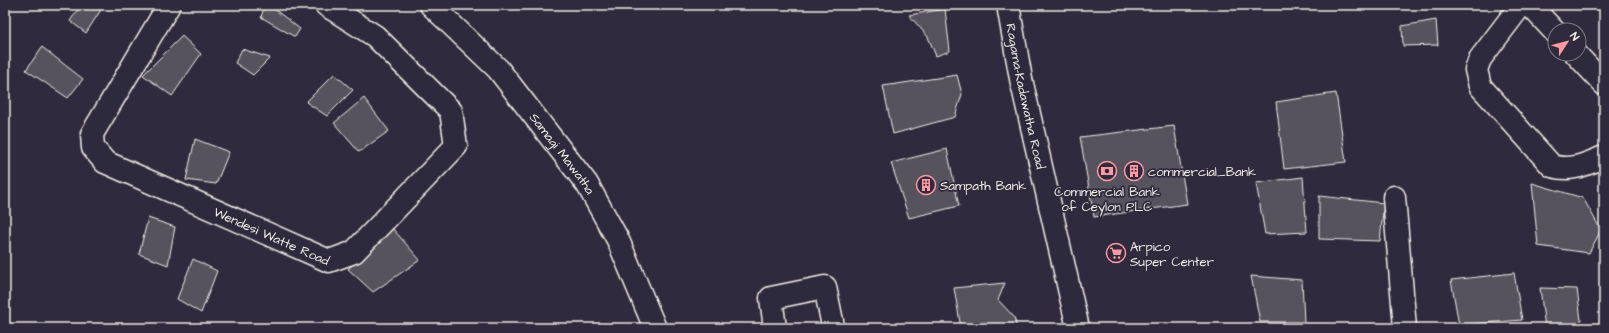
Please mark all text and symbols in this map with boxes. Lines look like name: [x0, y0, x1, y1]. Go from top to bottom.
street label: Ragama-Kadawatha Road: [1001, 22, 1049, 171]
north arrow: [1547, 22, 1587, 62]
text: N: [1567, 29, 1583, 44]
street label: Samagi Mawatha: [525, 109, 599, 198]
bank icon: Commercial Bank of Ceylon PLC: [1096, 160, 1118, 182]
building icon: commercial_Bank: [1123, 160, 1145, 182]
place label: commercial_Bank: [1148, 163, 1256, 181]
building icon: Sampath Bank: [915, 174, 937, 196]
place label: Sampath Bank: [940, 177, 1026, 195]
place label: Commercial Bank of Ceylon PLC: [1054, 183, 1160, 217]
street label: Wendesi Watte Road: [211, 203, 332, 270]
place label: Arpico Super Center: [1130, 238, 1214, 271]
supermarket icon: Arpico Super Center: [1105, 242, 1127, 264]

